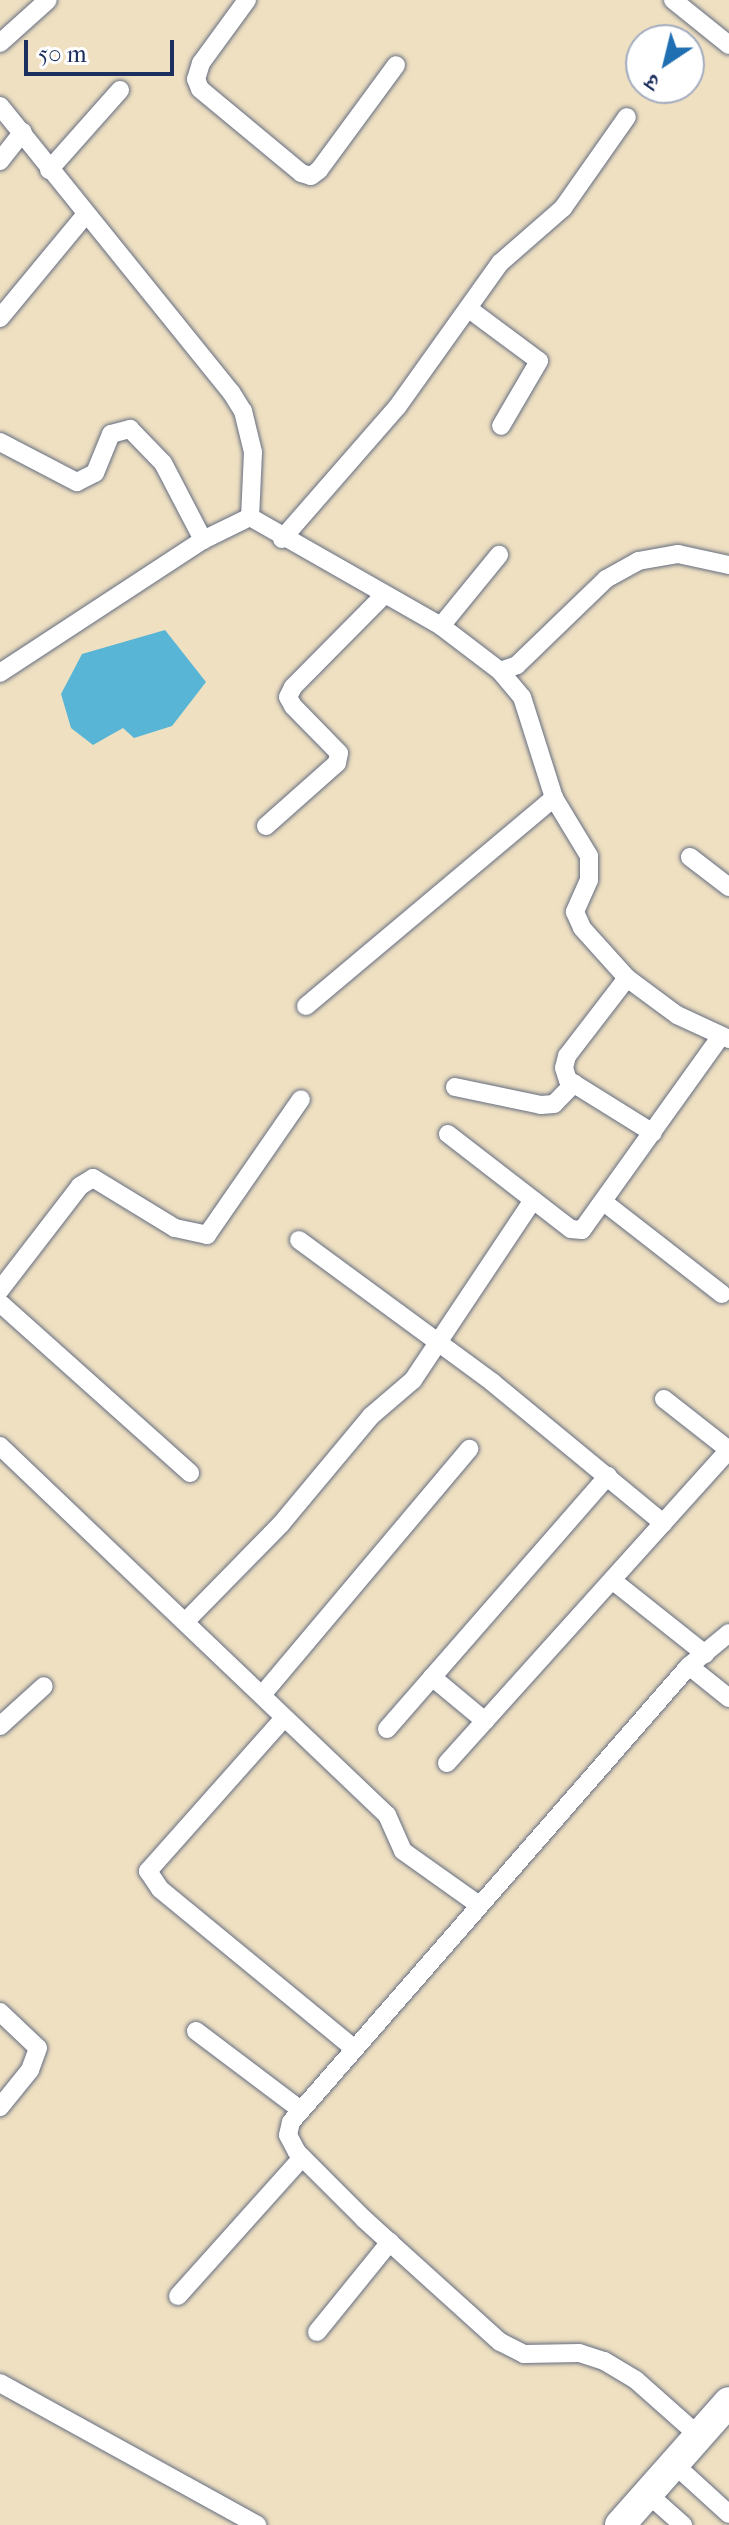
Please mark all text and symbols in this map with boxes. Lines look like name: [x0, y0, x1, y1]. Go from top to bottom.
scale bar: [28, 24, 178, 74]
north arrow: [625, 24, 705, 104]
text: 50 m: [38, 40, 87, 68]
text: उ: [640, 68, 664, 96]

